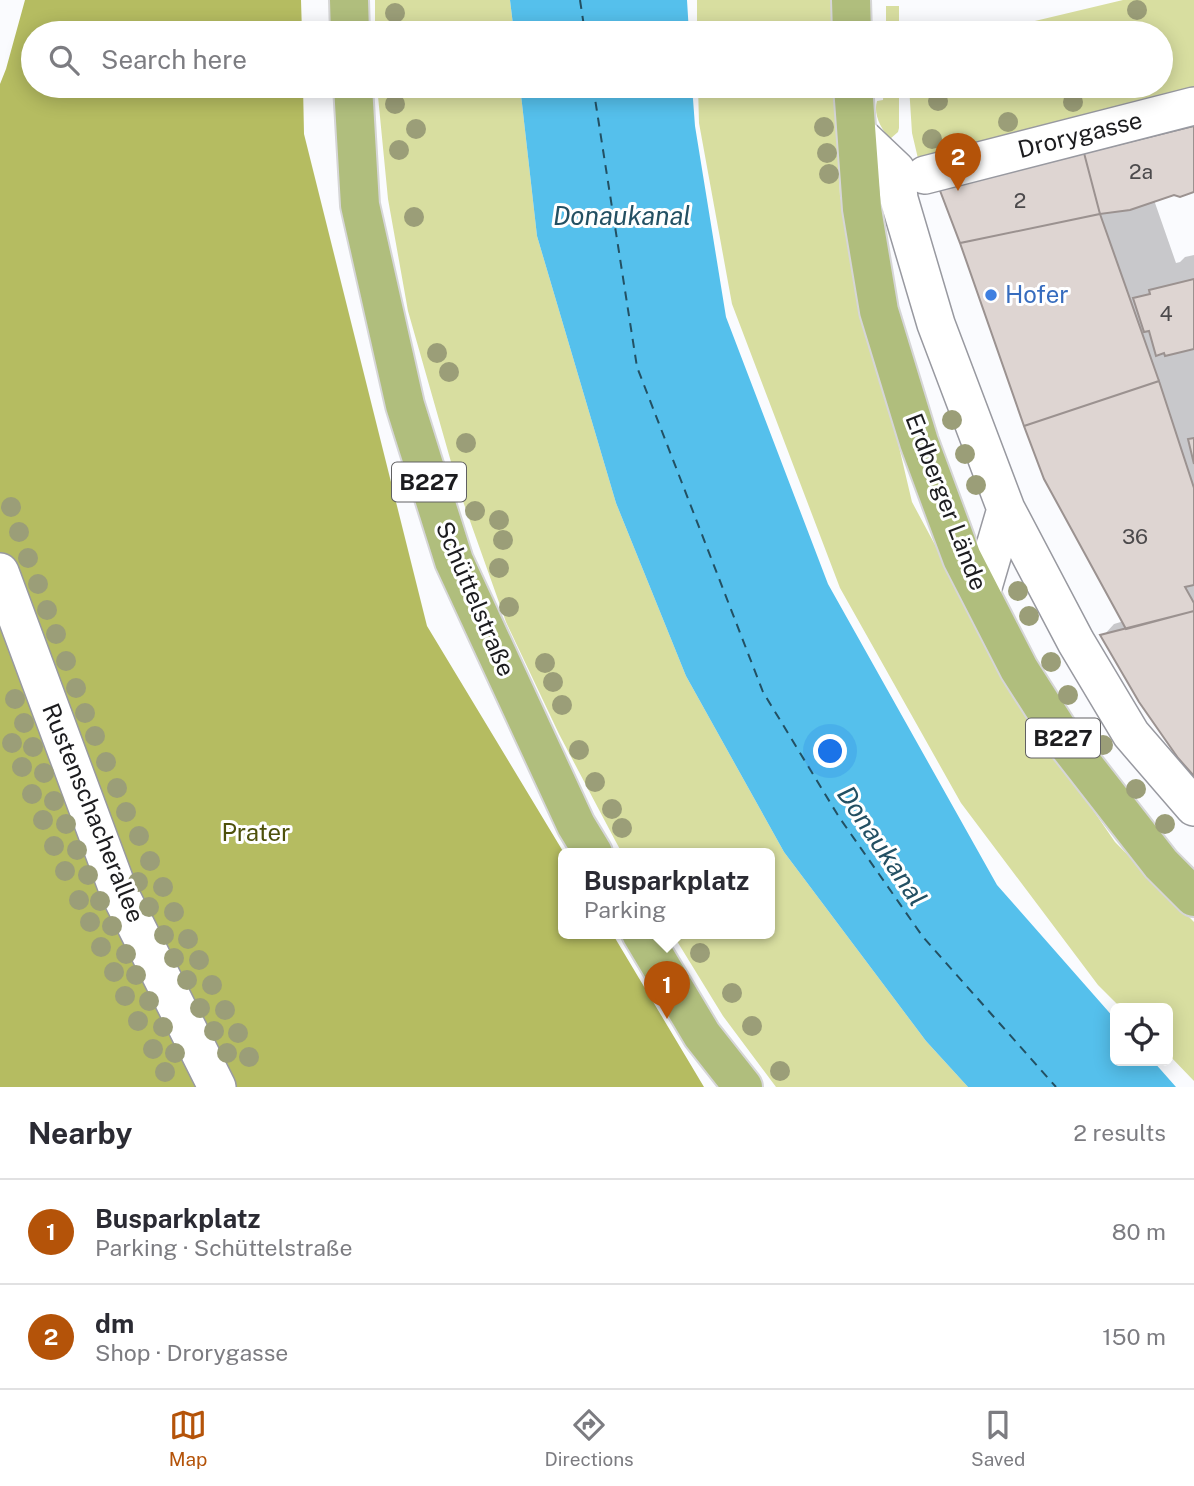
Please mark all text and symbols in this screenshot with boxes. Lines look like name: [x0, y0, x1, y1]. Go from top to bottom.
search box: [21, 21, 1173, 98]
icon: search: [45, 41, 83, 79]
text: Search here: [101, 44, 247, 75]
street label: Drorygasse: [1015, 105, 1145, 163]
pin: 2: [935, 133, 981, 191]
house number: 2a: [1129, 159, 1153, 184]
house number: 2: [1014, 188, 1026, 213]
water label: Donaukanal: [553, 200, 691, 231]
place label: Hofer: [1005, 280, 1069, 308]
marker: Hofer: [983, 287, 999, 303]
house number: 4: [1159, 301, 1173, 326]
street label: Erdberger Lände: [900, 409, 994, 594]
road number: B227: [392, 462, 466, 502]
street label: Schüttelstraße: [431, 517, 521, 680]
house number: 36: [1122, 524, 1148, 549]
street label: Rustenschacherallee: [37, 699, 151, 926]
road number: B227: [1026, 718, 1100, 758]
your location: [813, 734, 847, 768]
water label: Donaukanal: [831, 780, 934, 912]
park label: Prater: [222, 818, 290, 846]
popup: [558, 848, 775, 939]
text: Busparkplatz: [584, 865, 749, 896]
text: Parking: [584, 896, 666, 923]
pin: 1: [644, 961, 690, 1019]
map controls: [1110, 1003, 1173, 1066]
button: locate: [1110, 1003, 1173, 1066]
text: Nearby: [28, 1115, 132, 1151]
text: 2 results: [1073, 1119, 1166, 1146]
text: Busparkplatz: [95, 1203, 260, 1234]
text: 1: [46, 1218, 56, 1245]
text: 80 m: [1112, 1218, 1166, 1245]
text: Parking · Schüttelstraße: [95, 1234, 352, 1261]
text: dm: [95, 1308, 134, 1339]
text: 2: [44, 1323, 58, 1350]
text: 150 m: [1102, 1323, 1166, 1350]
text: Shop · Drorygasse: [95, 1339, 288, 1366]
tab: Map: [169, 1406, 207, 1470]
tab: Directions: [544, 1406, 634, 1470]
tab: Saved: [971, 1406, 1025, 1470]

